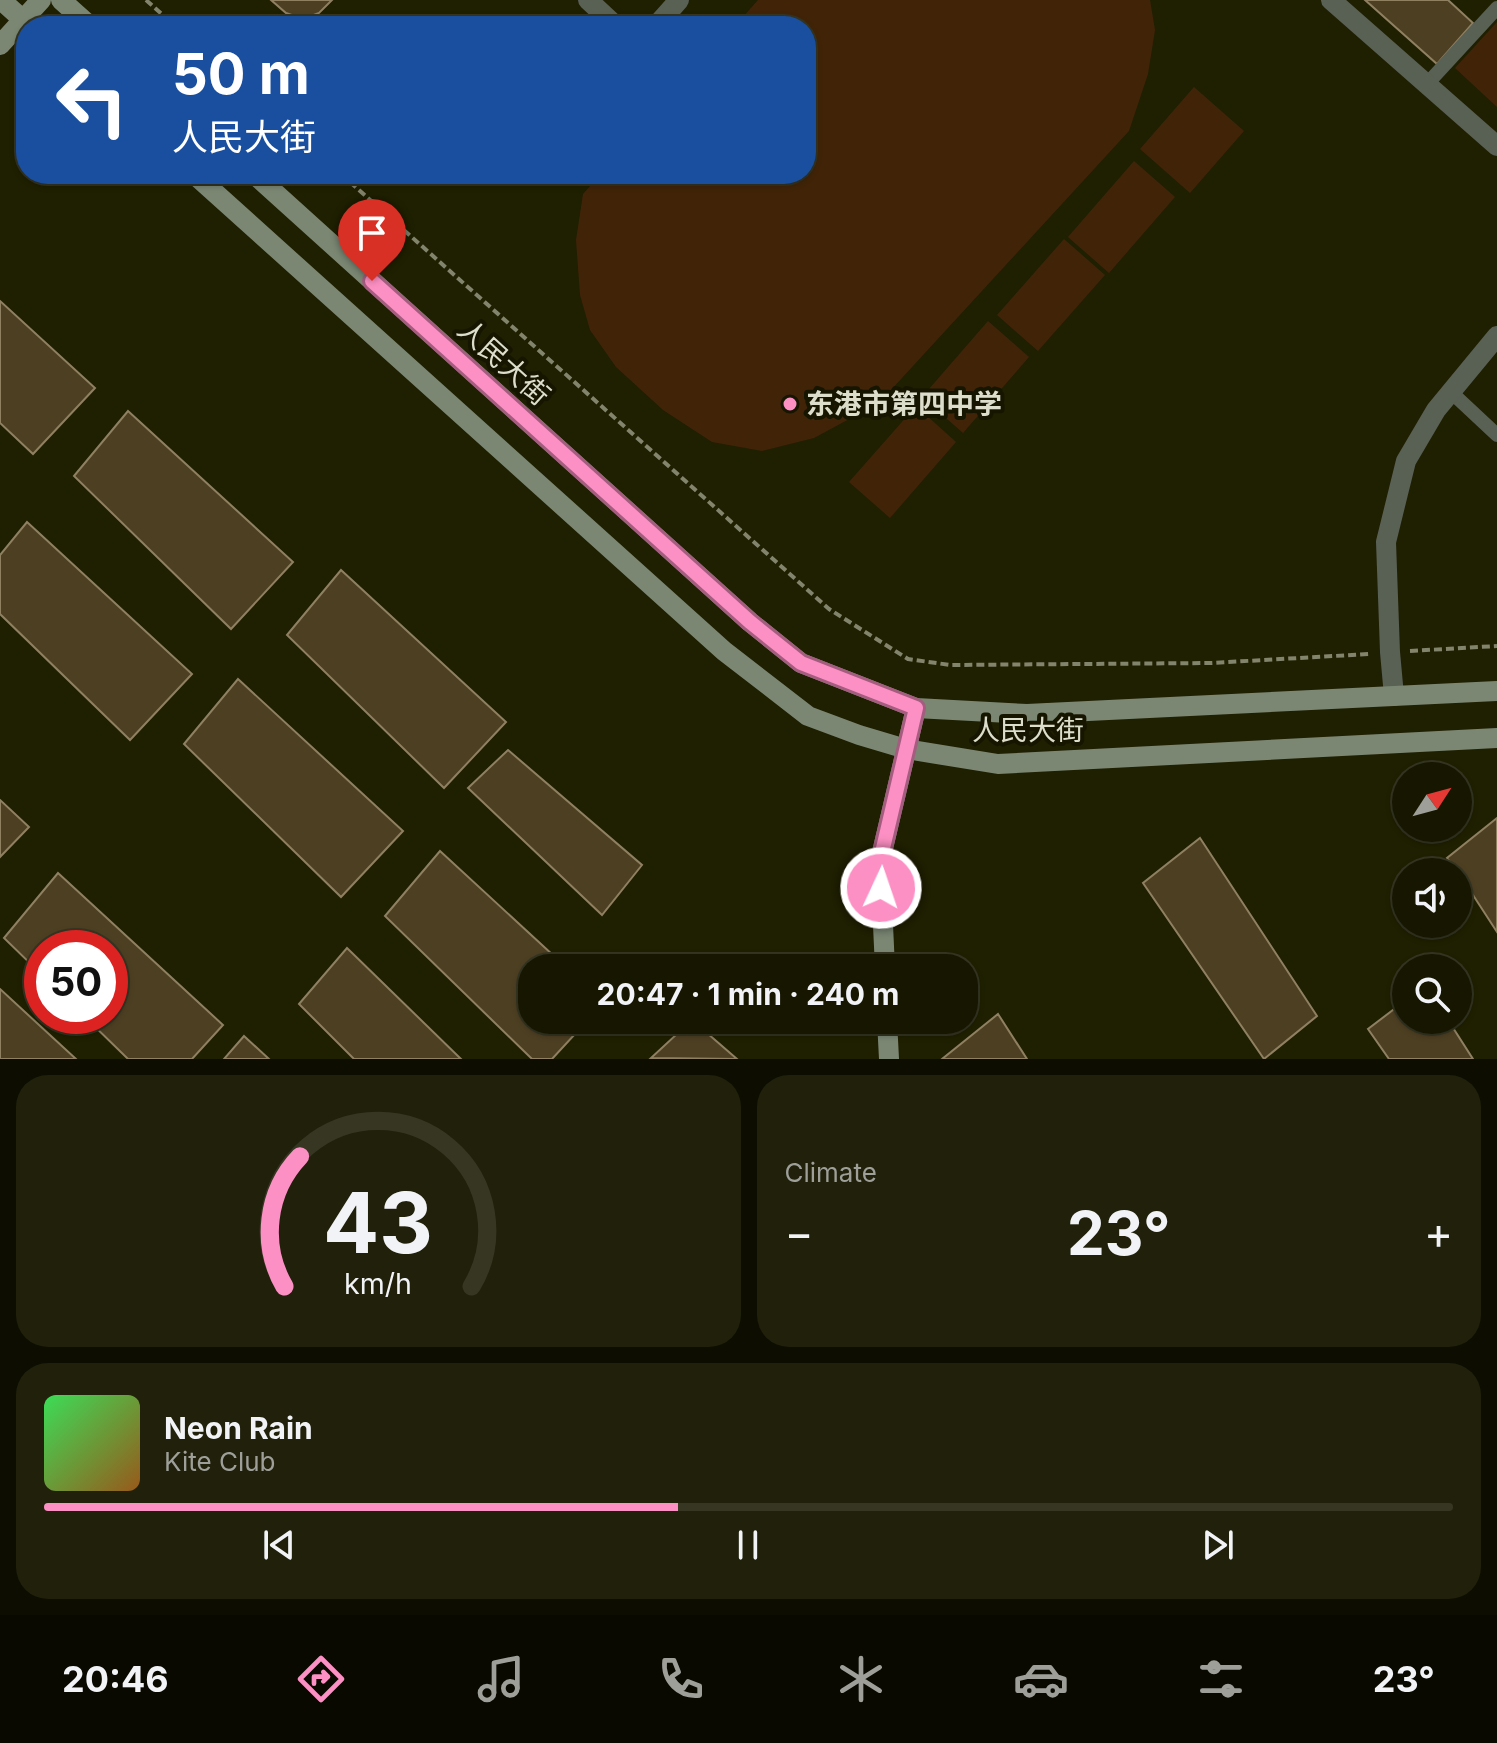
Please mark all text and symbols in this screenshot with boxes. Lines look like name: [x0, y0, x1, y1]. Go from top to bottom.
text: 50 m: [172, 40, 310, 108]
icon: left: [40, 48, 144, 152]
text: 人民大街: [172, 115, 316, 159]
pin: [338, 199, 406, 281]
icon: arrive: [350, 211, 394, 255]
street label: 人民大街: [451, 312, 557, 412]
place label: 东港市第四中学: [806, 387, 1002, 421]
marker: 东港市第四中学: [781, 395, 799, 413]
street label: 人民大街: [972, 713, 1084, 747]
north arrow: [1392, 762, 1472, 842]
map controls: [1392, 762, 1472, 1034]
position arrow: [839, 846, 923, 930]
button: sound: [1392, 858, 1472, 938]
speed limit sign: 50: [24, 930, 128, 1034]
button: search: [1392, 954, 1472, 1034]
text: 20:47 · 1 min · 240 m: [597, 976, 900, 1012]
text: Climate: [785, 1157, 877, 1188]
text: 43: [323, 1172, 433, 1273]
text: 23°: [1067, 1197, 1171, 1269]
text: −: [785, 1206, 814, 1260]
text: +: [1424, 1206, 1453, 1260]
text: km/h: [344, 1266, 412, 1301]
text: Neon Rain: [164, 1410, 313, 1446]
text: Kite Club: [164, 1446, 275, 1477]
icon: previous: [257, 1523, 301, 1567]
icon: pause: [726, 1523, 770, 1567]
icon: next: [1196, 1523, 1240, 1567]
icon: directions: [293, 1651, 349, 1707]
icon: music: [473, 1651, 529, 1707]
icon: phone: [653, 1651, 709, 1707]
icon: climate: [833, 1651, 889, 1707]
icon: car: [1013, 1651, 1069, 1707]
icon: filters: [1193, 1651, 1249, 1707]
text: 20:46: [62, 1657, 169, 1701]
text: 23°: [1373, 1657, 1435, 1701]

